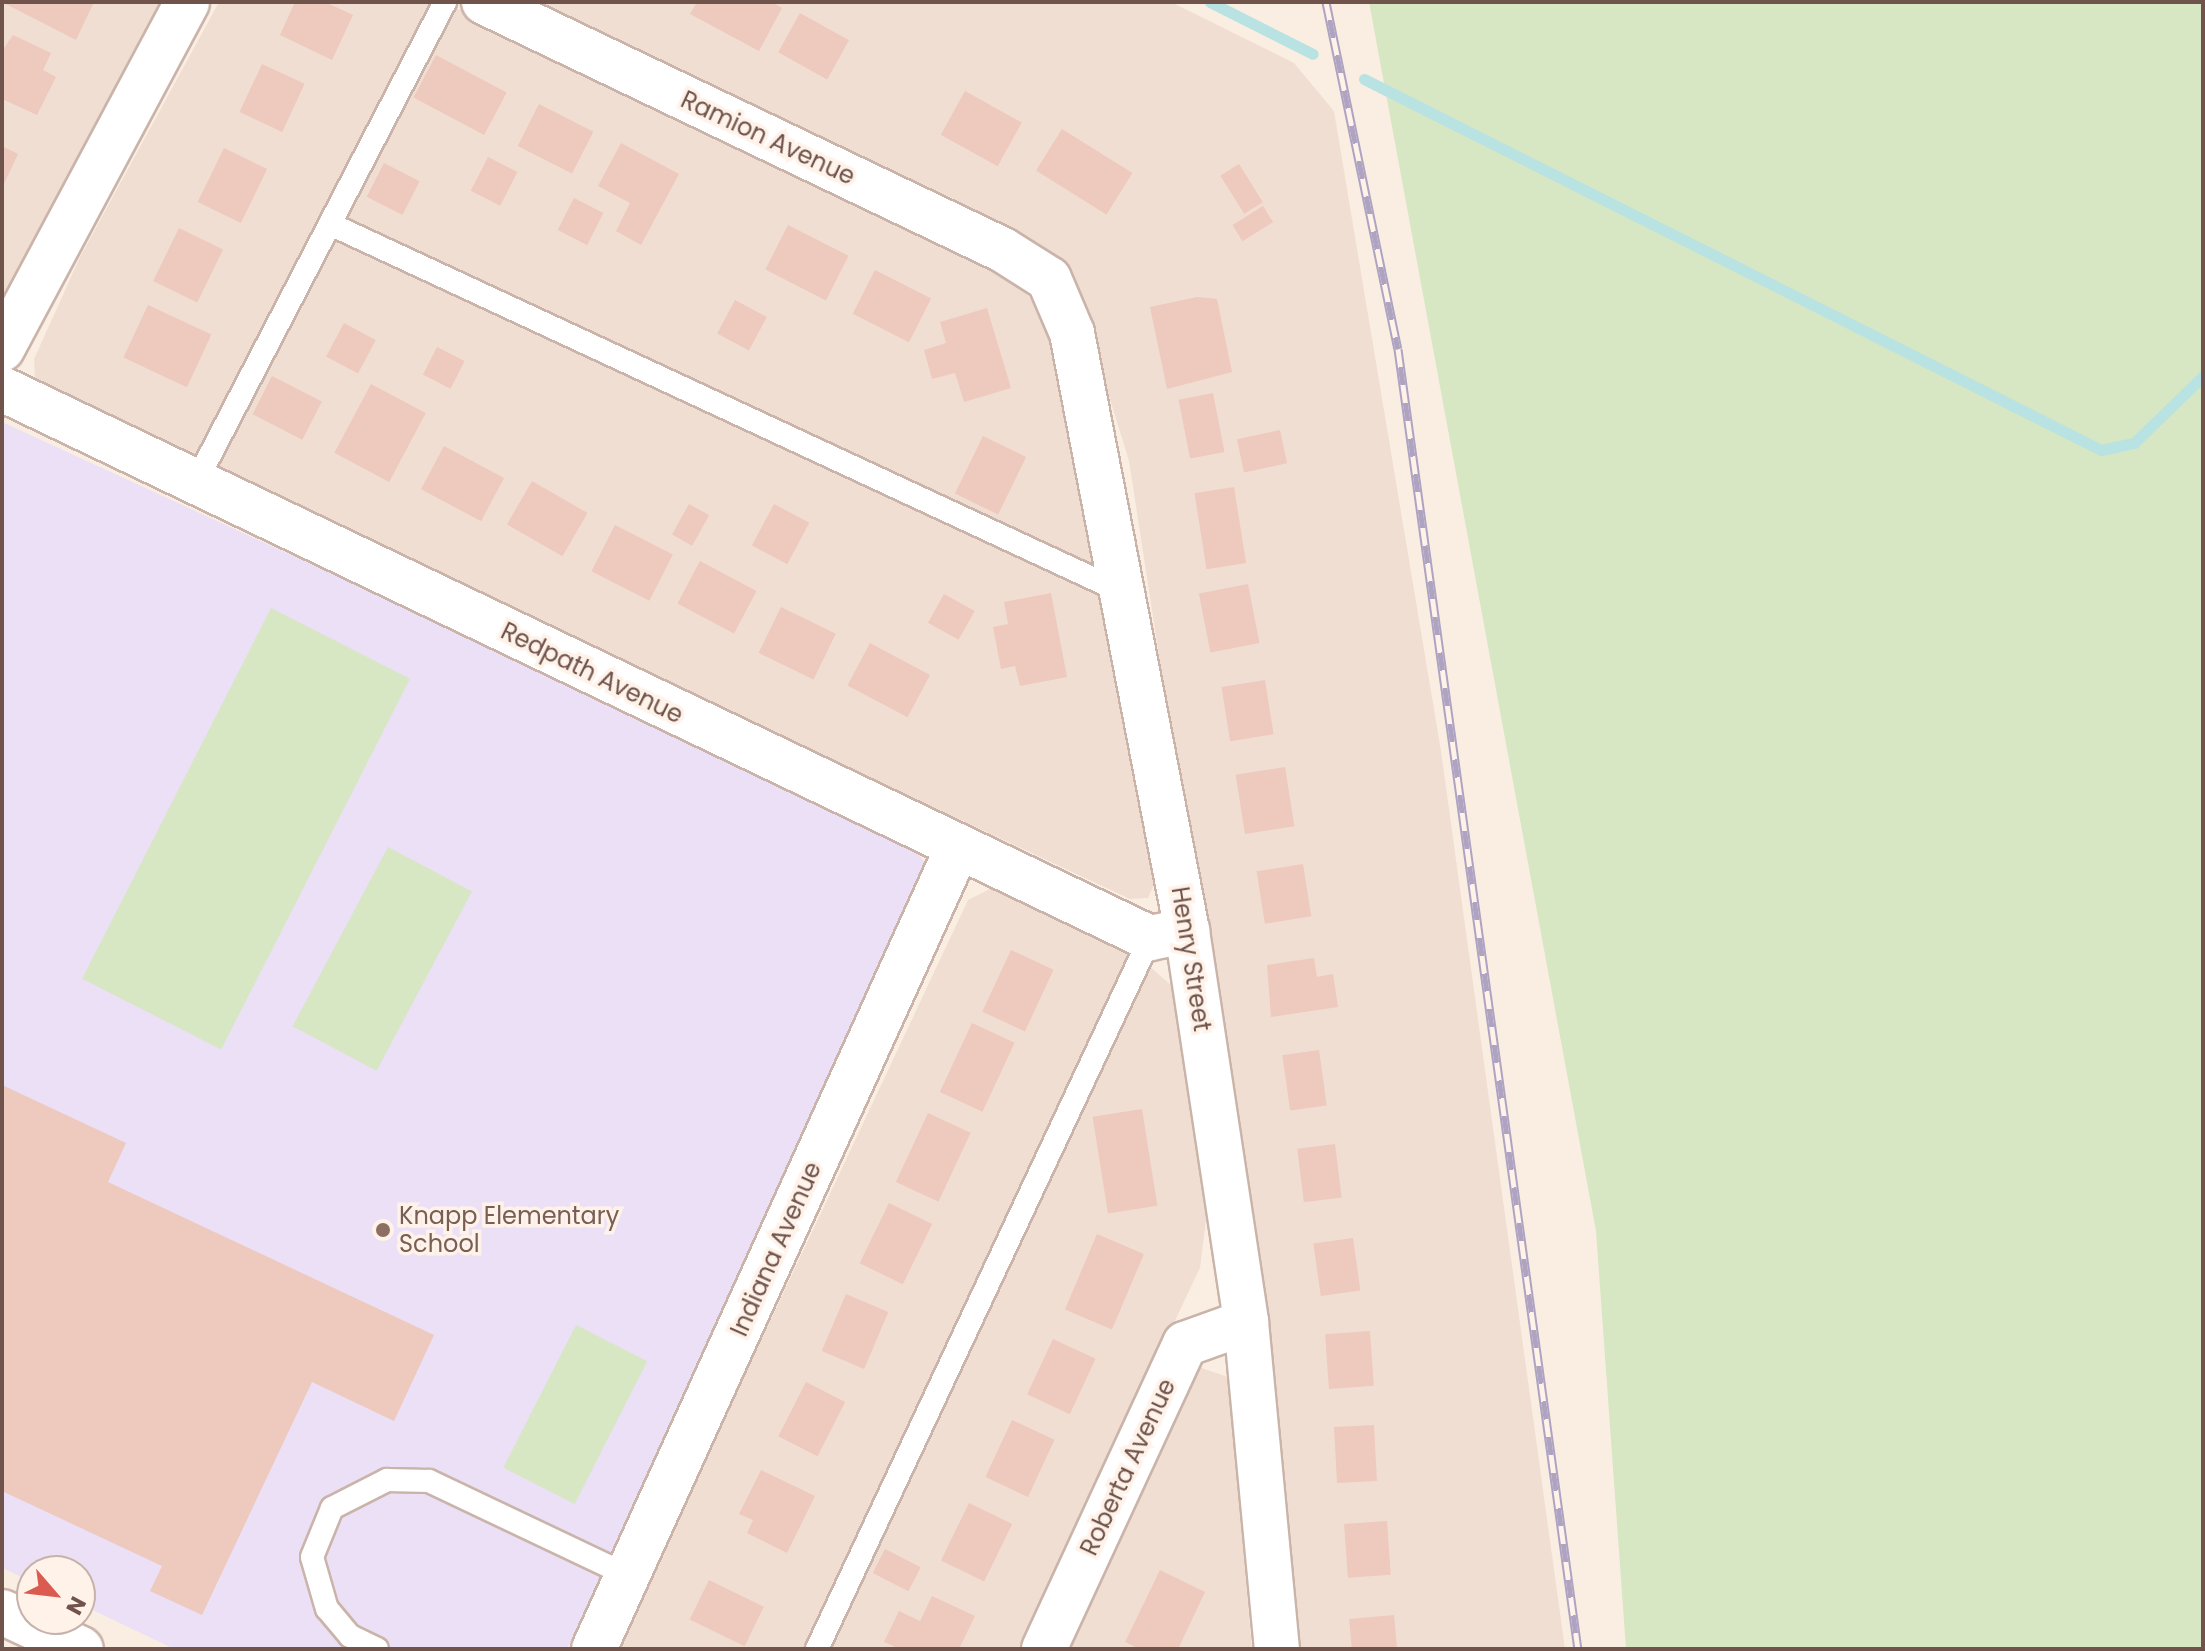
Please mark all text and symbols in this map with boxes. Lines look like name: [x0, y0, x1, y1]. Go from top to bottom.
street label: Ramion Avenue: [676, 85, 860, 191]
street label: Redpath Avenue: [496, 616, 688, 730]
street label: Henry Street: [1165, 885, 1217, 1033]
street label: Indiana Avenue: [725, 1157, 827, 1341]
place label: Knapp Elementary School: [399, 1202, 619, 1258]
marker: Knapp Elementary School: [374, 1221, 392, 1239]
street label: Roberta Avenue: [1074, 1374, 1182, 1560]
north arrow: [16, 1555, 96, 1635]
text: N: [58, 1591, 93, 1620]

